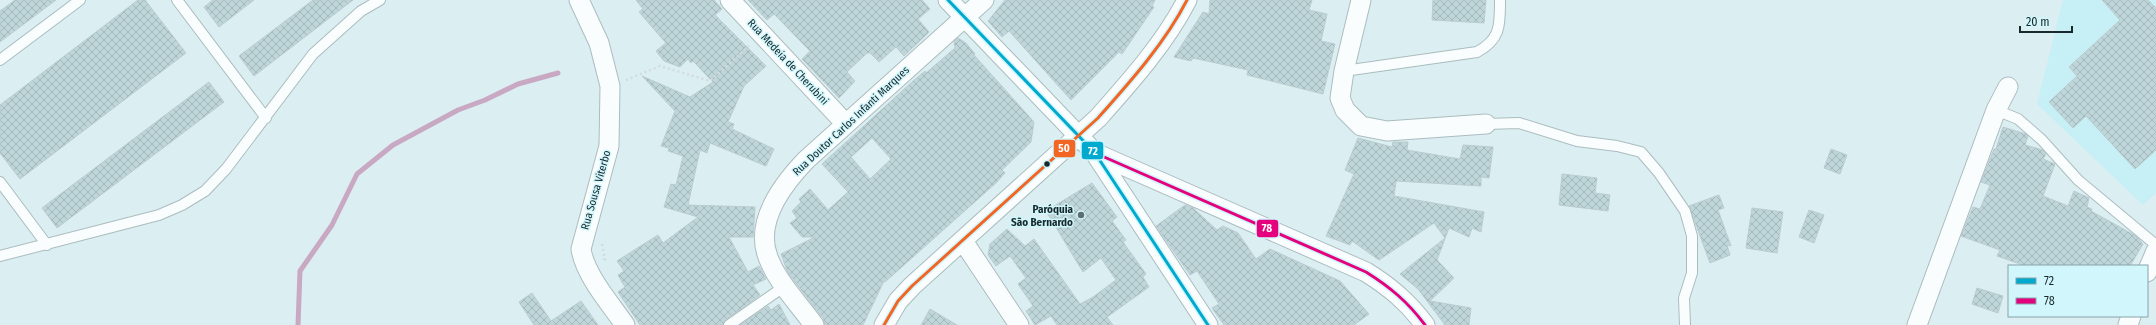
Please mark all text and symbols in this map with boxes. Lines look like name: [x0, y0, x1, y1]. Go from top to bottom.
scale bar: [2020, 8, 2072, 34]
text: 20 m: [2026, 15, 2050, 29]
street label: Rua Medeia de Cherubini: [745, 16, 831, 108]
street label: Rua Doutor Carlos Infanti Marques: [790, 63, 912, 178]
line badge: 50: [1053, 139, 1076, 158]
line badge: 72: [1081, 141, 1104, 160]
text: 50: [1058, 142, 1070, 155]
text: 72: [1088, 145, 1098, 158]
street label: Rua Sousa Viterbo: [578, 149, 614, 231]
unlabelled marker: [1042, 159, 1052, 169]
place label: Paróquia São Bernardo: [1011, 203, 1074, 229]
marker: Paróquia São Bernardo: [1076, 210, 1086, 220]
line badge: 78: [1256, 219, 1279, 238]
text: 78: [1262, 222, 1272, 235]
legend: [2008, 265, 2148, 317]
text: 72: [2044, 274, 2054, 288]
text: 78: [2044, 294, 2055, 308]

